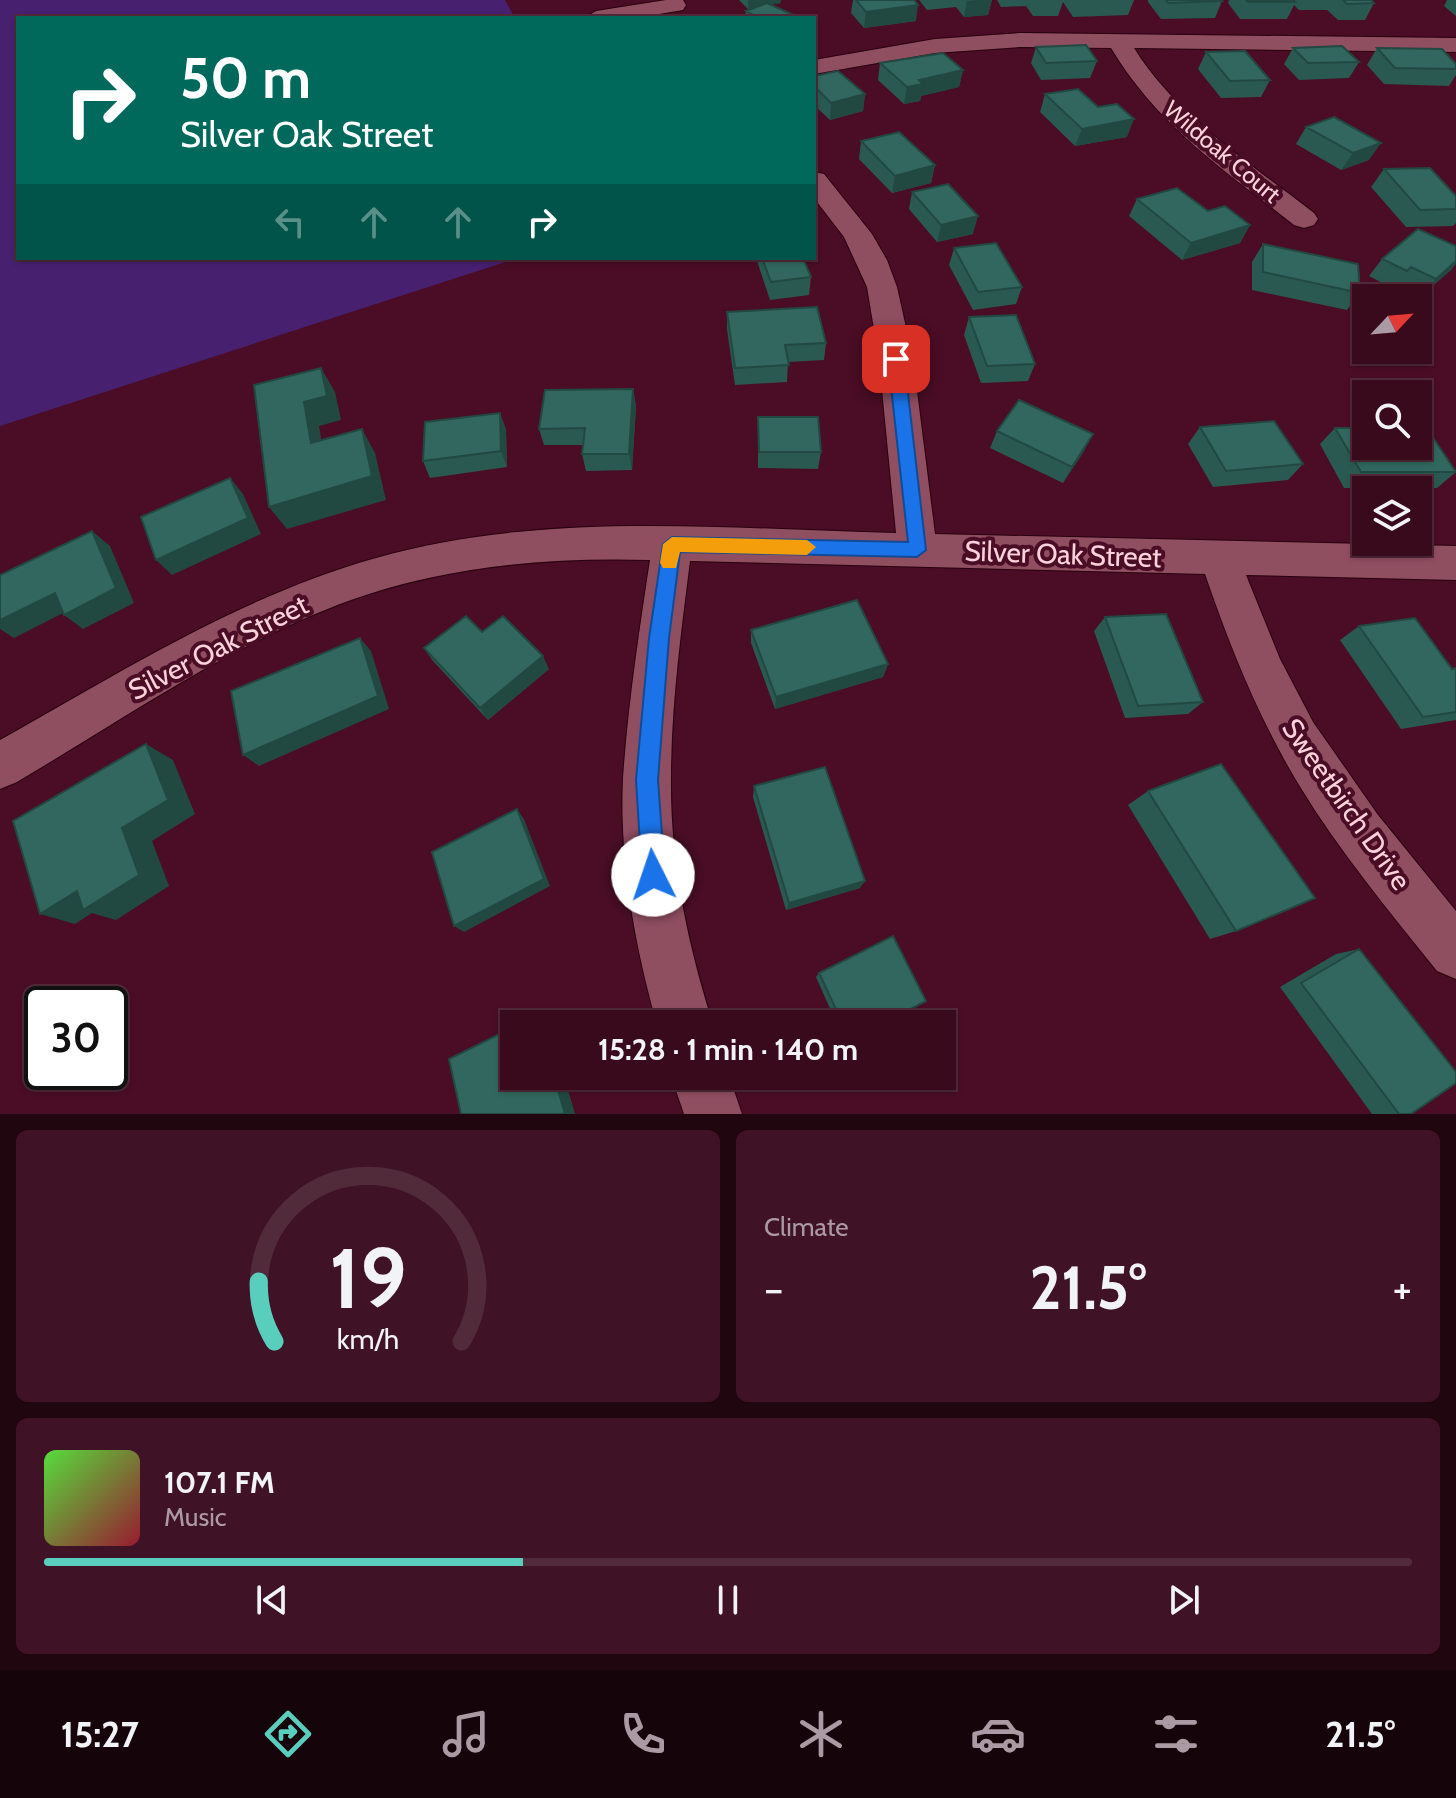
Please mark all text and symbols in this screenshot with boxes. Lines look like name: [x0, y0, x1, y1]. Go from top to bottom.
text: 50 m: [180, 44, 311, 112]
icon: right: [48, 48, 152, 152]
street label: Wildoak Court: [1158, 94, 1287, 209]
text: Silver Oak Street: [180, 112, 433, 156]
icon: left: [268, 200, 312, 244]
icon: ahead: [352, 200, 396, 244]
icon: ahead: [436, 200, 480, 244]
icon: right: [520, 200, 564, 244]
north arrow: [1352, 284, 1432, 364]
map controls: [1352, 284, 1432, 556]
pin: [862, 325, 930, 393]
icon: arrive: [874, 337, 918, 381]
button: search: [1352, 380, 1432, 460]
button: layers: [1352, 476, 1432, 556]
street label: Silver Oak Street: [964, 534, 1162, 574]
street label: Silver Oak Street: [122, 587, 314, 707]
street label: Sweetbirch Drive: [1275, 712, 1419, 896]
position arrow: [611, 833, 695, 917]
speed limit sign: 30: [24, 986, 128, 1090]
text: 15:28 · 1 min · 140 m: [598, 1031, 858, 1068]
text: Climate: [764, 1211, 849, 1243]
text: 19: [329, 1228, 407, 1329]
text: 21.5°: [1030, 1251, 1146, 1324]
text: −: [764, 1262, 783, 1315]
text: +: [1393, 1262, 1412, 1315]
text: km/h: [337, 1321, 399, 1356]
text: 107.1 FM: [164, 1464, 275, 1501]
text: Music: [164, 1501, 227, 1533]
icon: previous: [250, 1578, 294, 1622]
icon: pause: [706, 1578, 750, 1622]
icon: next: [1162, 1578, 1206, 1622]
icon: directions: [260, 1706, 316, 1762]
icon: music: [438, 1706, 494, 1762]
icon: phone: [615, 1706, 671, 1762]
icon: climate: [793, 1706, 849, 1762]
icon: car: [970, 1706, 1026, 1762]
icon: filters: [1148, 1706, 1204, 1762]
text: 15:27: [61, 1712, 139, 1756]
text: 21.5°: [1325, 1712, 1395, 1756]

